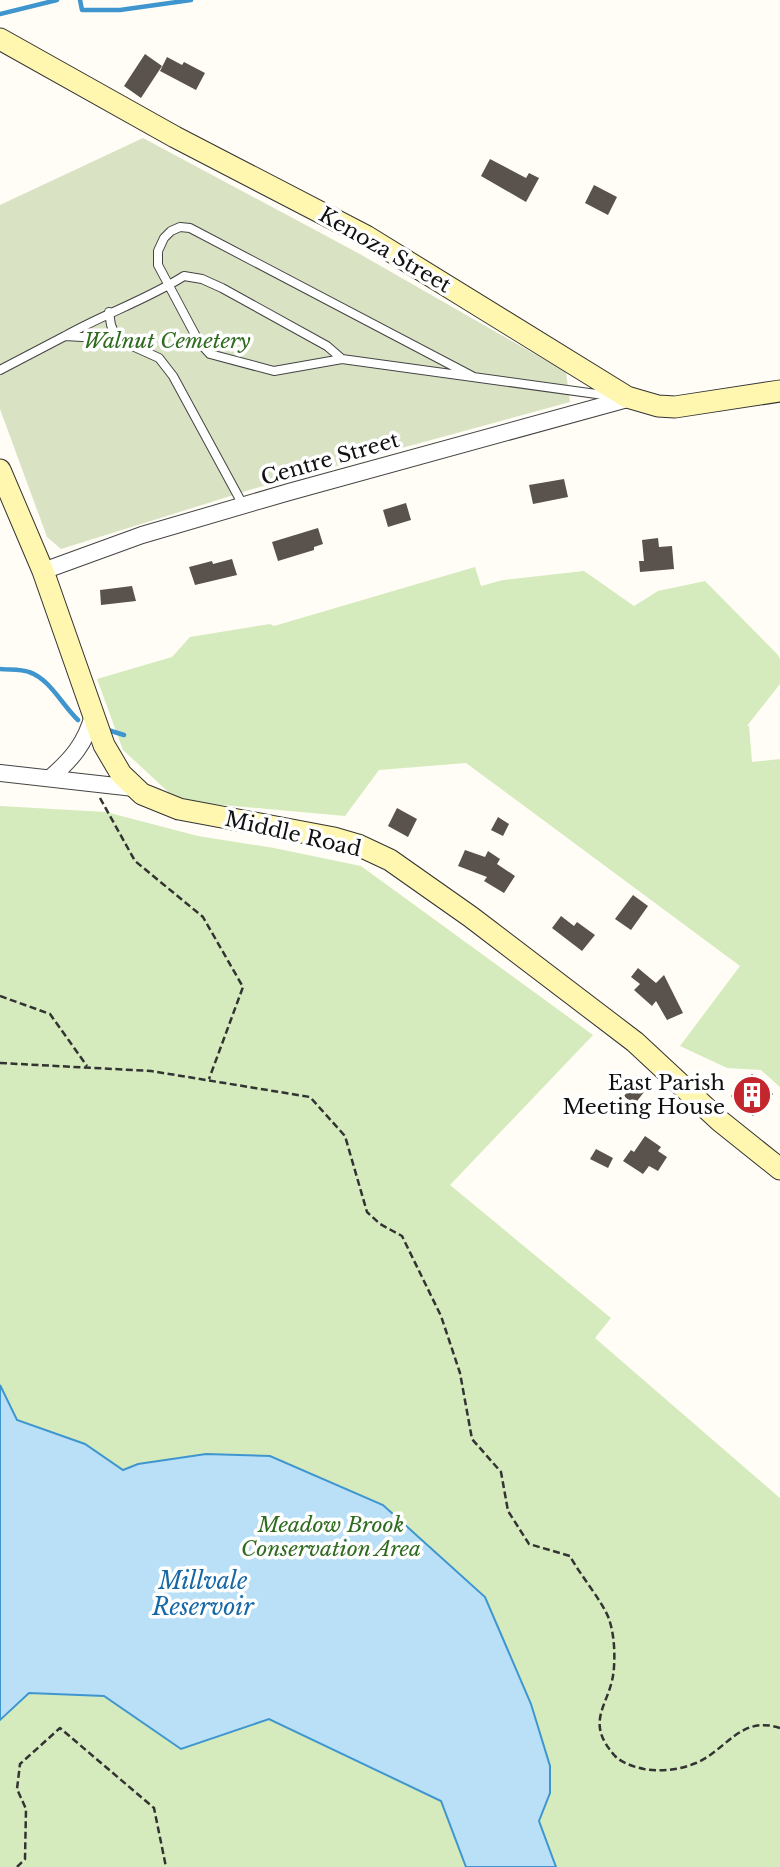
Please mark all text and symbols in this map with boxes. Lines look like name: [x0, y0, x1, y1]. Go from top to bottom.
street label: Kenoza Street: [314, 202, 456, 298]
park label: Walnut Cemetery: [83, 328, 251, 354]
street label: Centre Street: [258, 427, 402, 491]
street label: Middle Road: [222, 806, 364, 862]
place label: East Parish Meeting House: [562, 1070, 725, 1120]
building icon: East Parish Meeting House: [731, 1074, 773, 1116]
park label: Meadow Brook Conservation Area: [241, 1512, 421, 1562]
water label: Millvale Reservoir: [151, 1567, 255, 1621]

